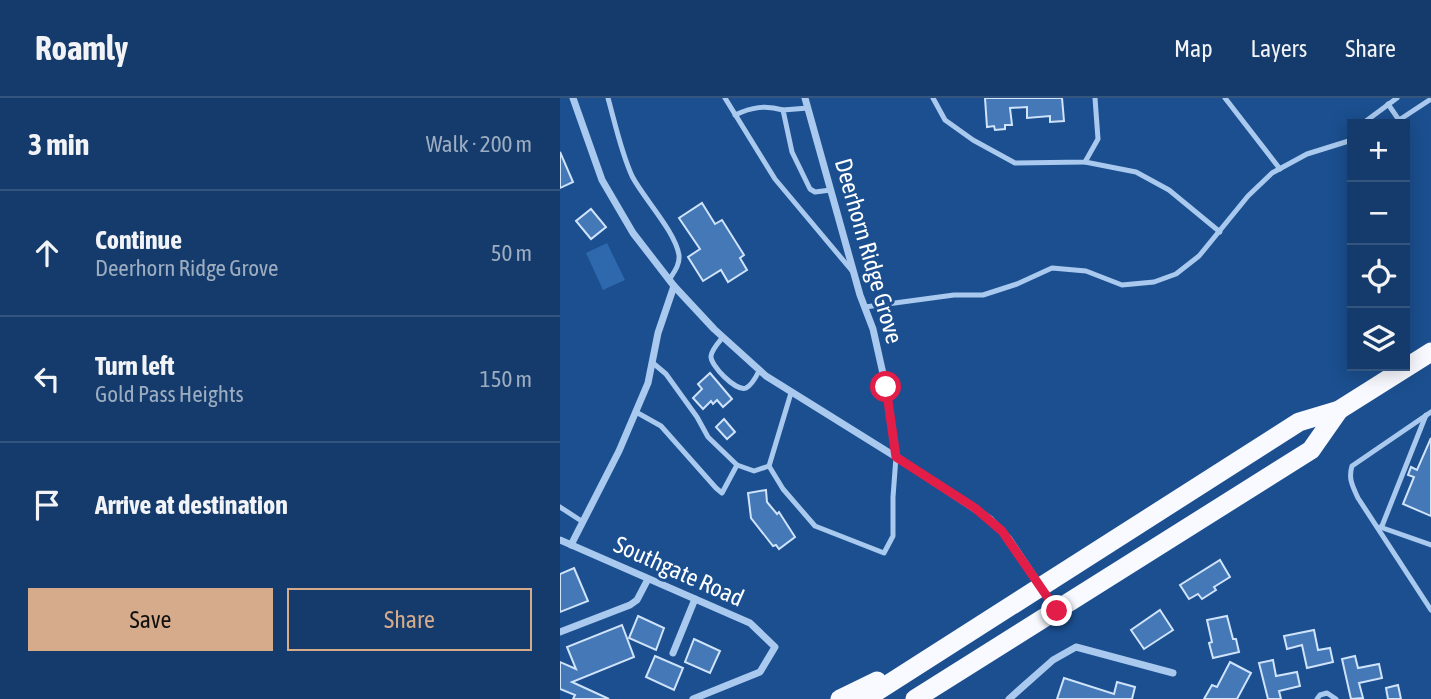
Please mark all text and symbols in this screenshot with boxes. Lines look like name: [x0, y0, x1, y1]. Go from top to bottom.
text: Roamly: [35, 29, 128, 67]
text: Map: [1174, 35, 1213, 62]
text: Layers: [1251, 35, 1307, 62]
text: Share: [1345, 35, 1396, 62]
map controls: [1347, 119, 1410, 371]
button: +: [1347, 119, 1410, 182]
text: 3 min: [28, 127, 89, 161]
text: Walk · 200 m: [426, 131, 532, 157]
street label: Deerhorn Ridge Grove: [830, 155, 908, 347]
button: −: [1347, 182, 1410, 245]
text: Continue: [95, 225, 182, 255]
icon: ahead: [28, 234, 66, 272]
text: 50 m: [491, 240, 532, 266]
button: locate: [1347, 245, 1410, 308]
text: Deerhorn Ridge Grove: [95, 255, 278, 281]
button: layers: [1347, 308, 1410, 371]
text: Turn left: [95, 351, 175, 381]
icon: left: [28, 360, 66, 398]
text: 150 m: [480, 366, 532, 392]
route start: [870, 371, 901, 402]
text: Gold Pass Heights: [95, 381, 244, 407]
icon: arrive: [28, 486, 66, 524]
text: Arrive at destination: [95, 490, 288, 520]
street label: Southgate Road: [610, 530, 748, 612]
button: Save: [28, 588, 273, 651]
button: Share: [287, 588, 532, 651]
route end: [1041, 595, 1072, 626]

